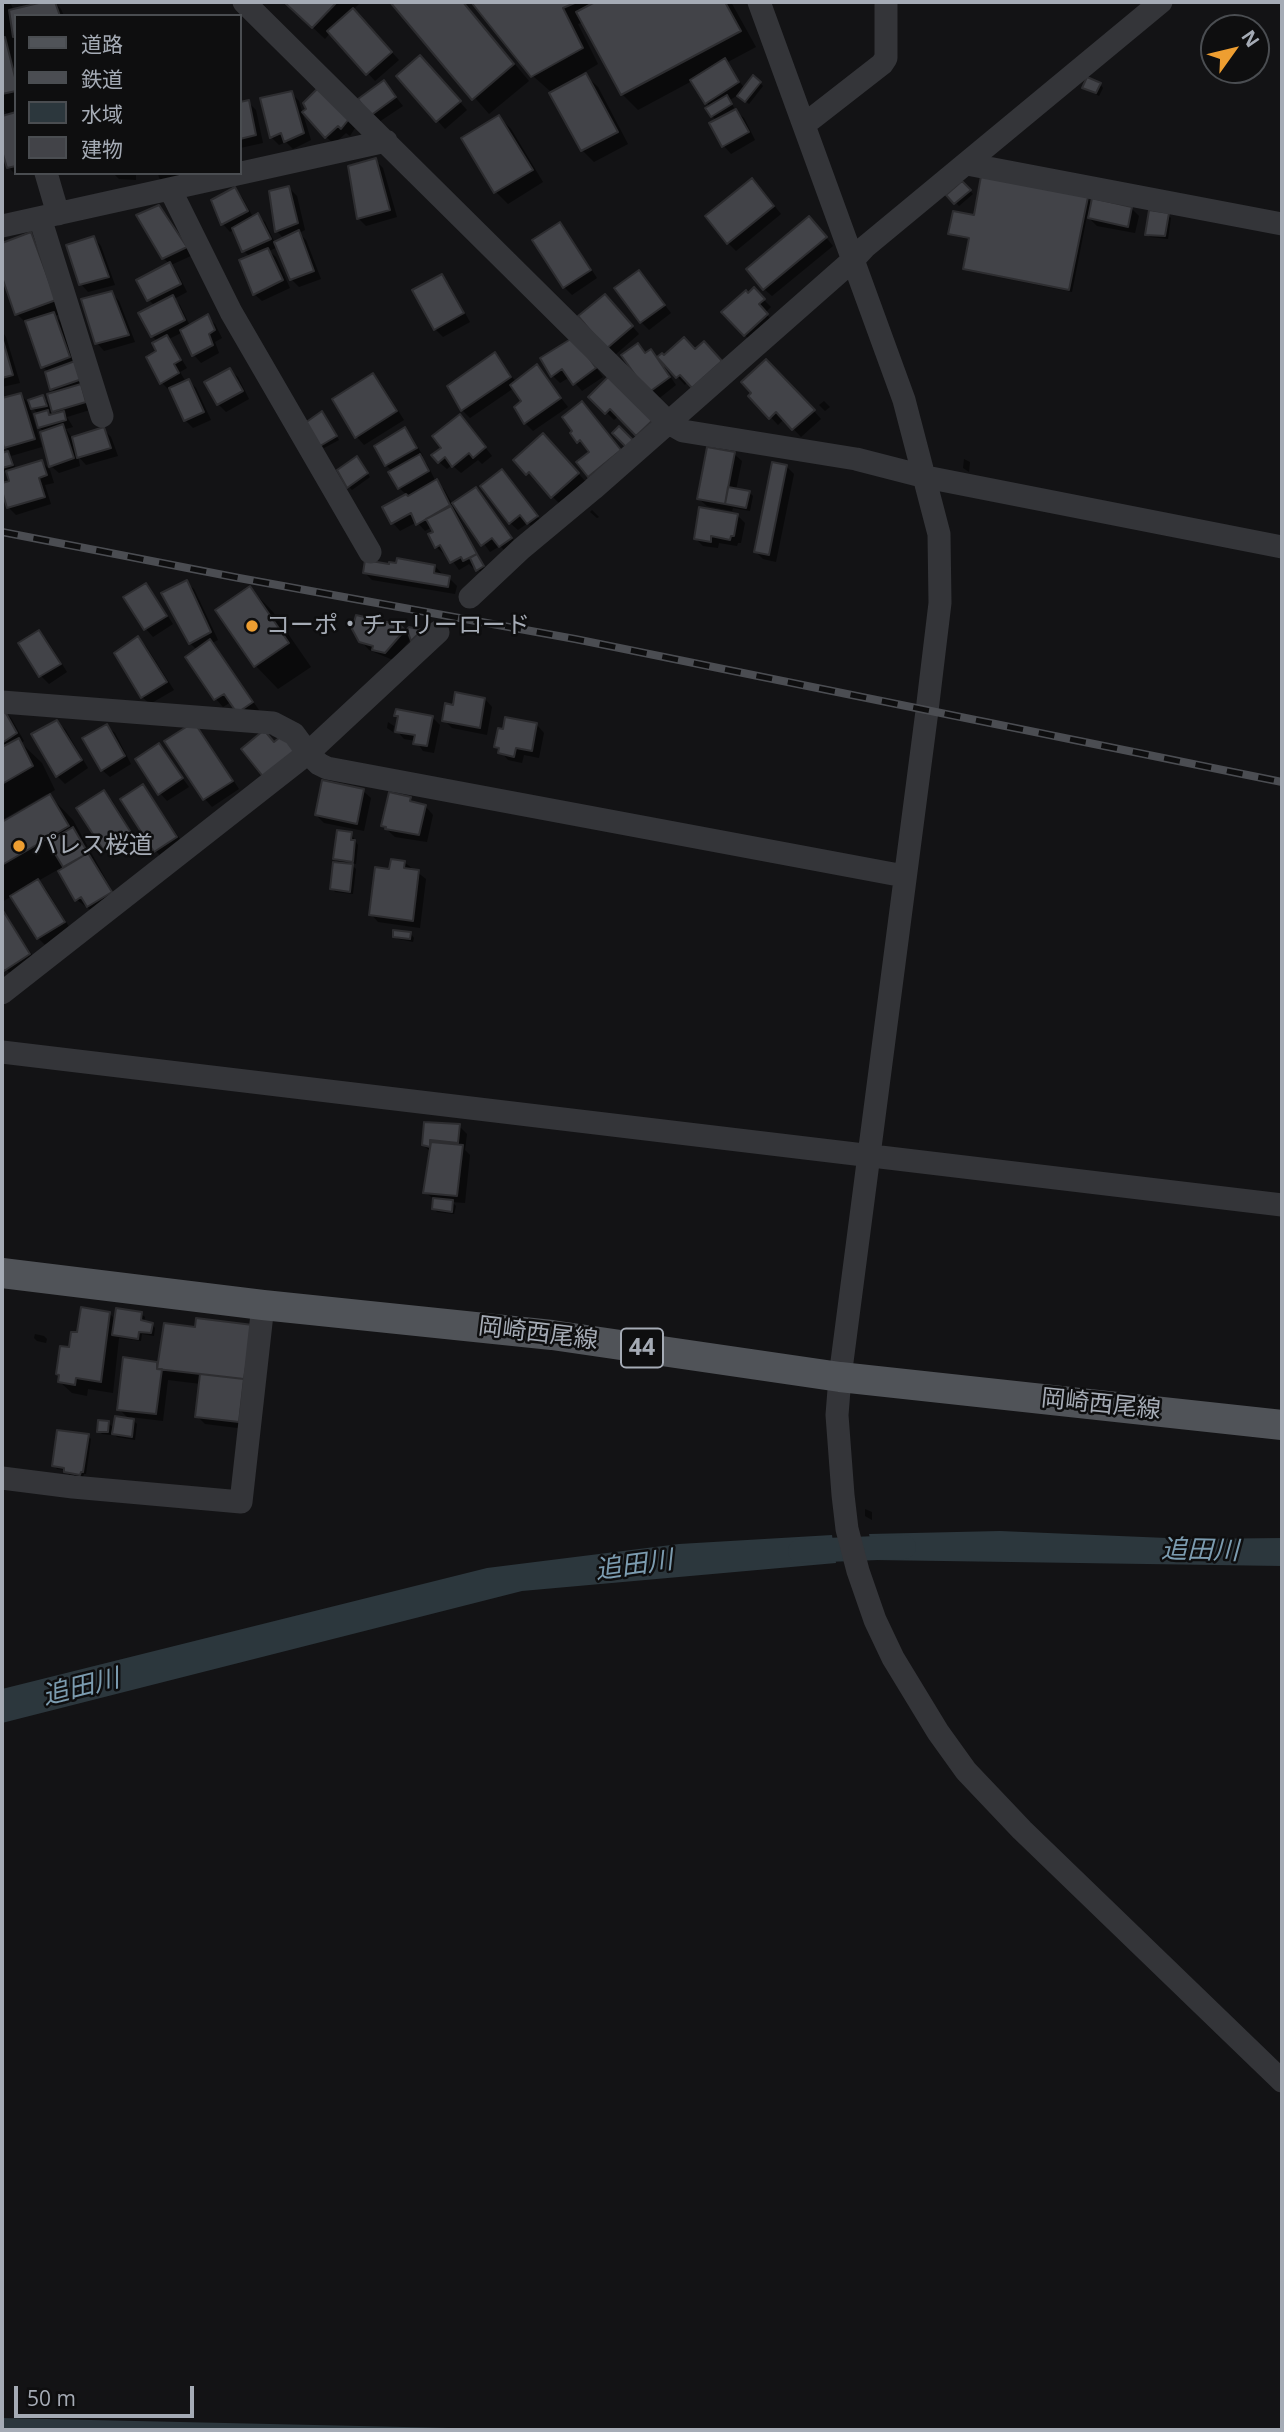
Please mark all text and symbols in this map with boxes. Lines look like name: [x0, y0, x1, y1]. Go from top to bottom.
legend: [14, 14, 242, 175]
north arrow: [1200, 14, 1270, 84]
text: N: [1236, 25, 1266, 52]
text: 道路: [81, 30, 123, 58]
text: 鉄道: [81, 65, 123, 93]
text: 水域: [81, 100, 123, 128]
text: 建物: [81, 135, 123, 163]
place label: コーポ・チェリーロード: [266, 612, 530, 640]
marker: コーポ・チェリーロード: [244, 618, 260, 634]
place label: パレス桜道: [33, 832, 153, 860]
marker: パレス桜道: [11, 838, 27, 854]
street label: 岡崎西尾線: [477, 1312, 599, 1356]
road number: 44: [621, 1329, 663, 1368]
street label: 岡崎西尾線: [1040, 1384, 1162, 1426]
water label: 追田川: [1161, 1535, 1239, 1567]
water label: 追田川: [593, 1545, 675, 1587]
water label: 追田川: [39, 1663, 123, 1713]
scale bar: [18, 2372, 198, 2416]
text: 50 m: [27, 2384, 76, 2412]

